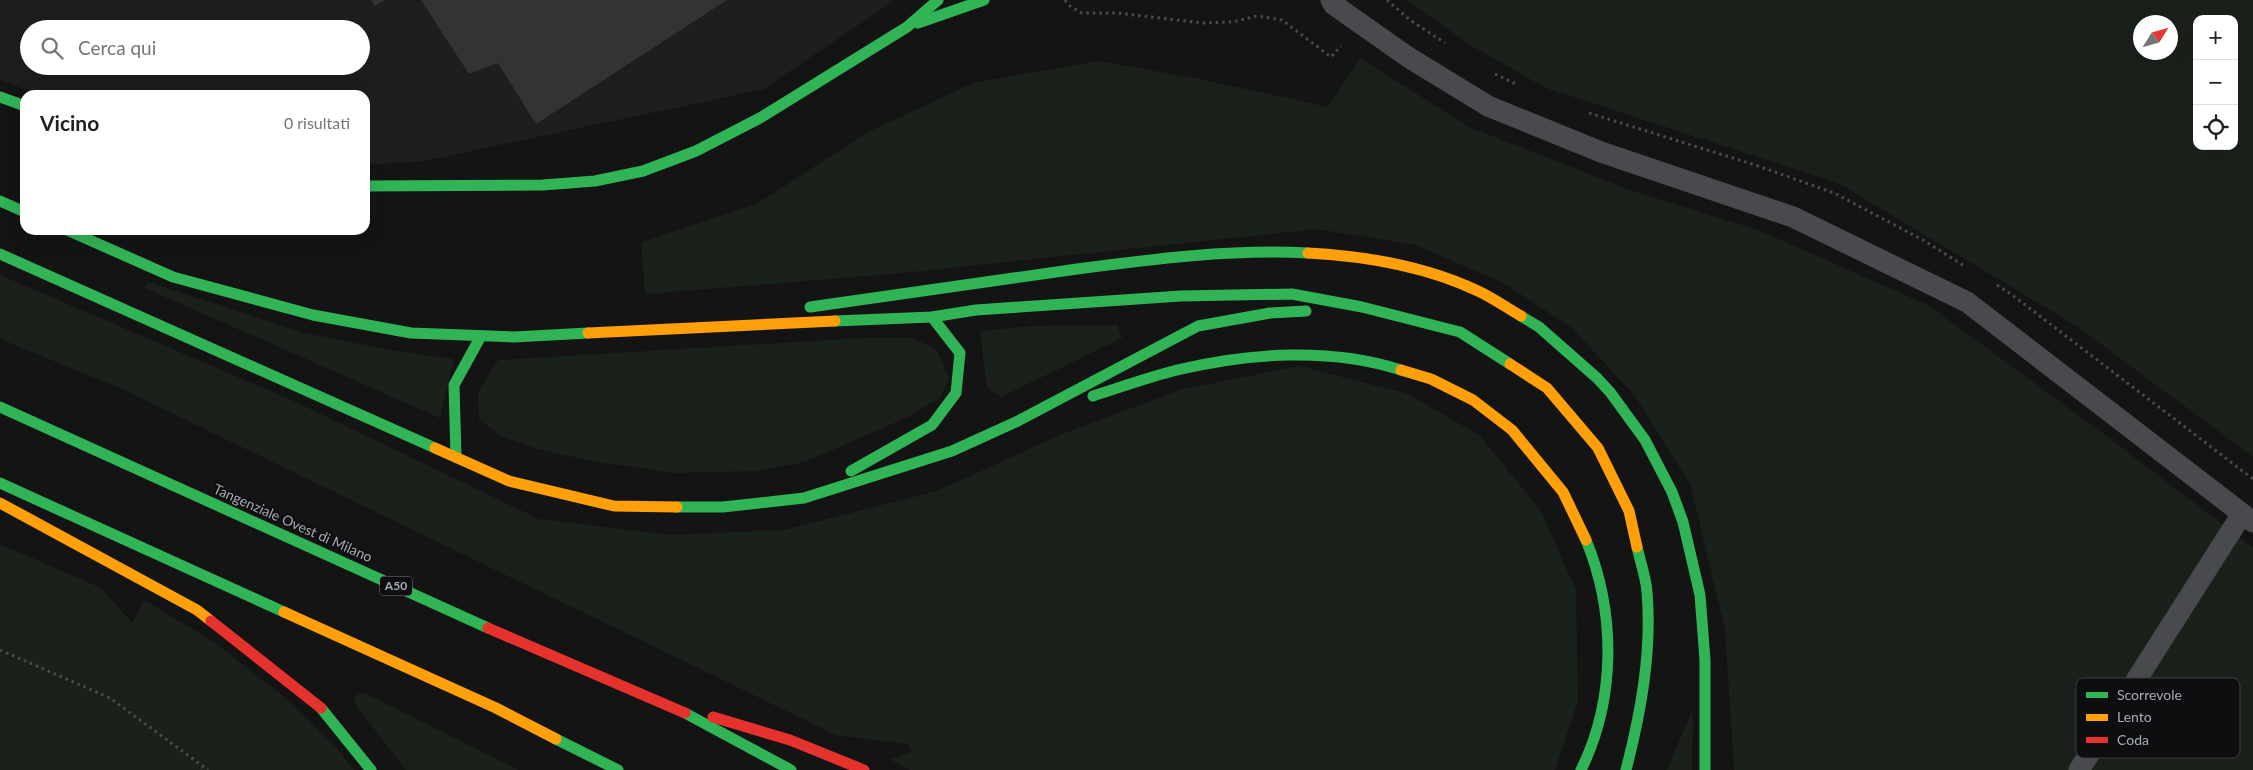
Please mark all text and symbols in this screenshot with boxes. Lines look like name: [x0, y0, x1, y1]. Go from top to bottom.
north arrow: [2133, 15, 2178, 60]
map controls: [2193, 15, 2238, 150]
button: +: [2193, 15, 2238, 60]
search box: [20, 20, 370, 75]
icon: search: [38, 34, 66, 62]
text: Cerca qui: [78, 36, 156, 59]
button: −: [2193, 60, 2238, 105]
button: locate: [2193, 105, 2238, 150]
text: Vicino: [40, 110, 99, 135]
text: 0 risultati: [284, 113, 350, 132]
street label: Tangenziale Ovest di Milano: [211, 480, 375, 565]
road number: A50: [380, 576, 412, 596]
legend: [2076, 678, 2240, 758]
text: Scorrevole: [2117, 686, 2182, 703]
text: Lento: [2117, 708, 2152, 725]
text: Coda: [2117, 731, 2149, 748]

